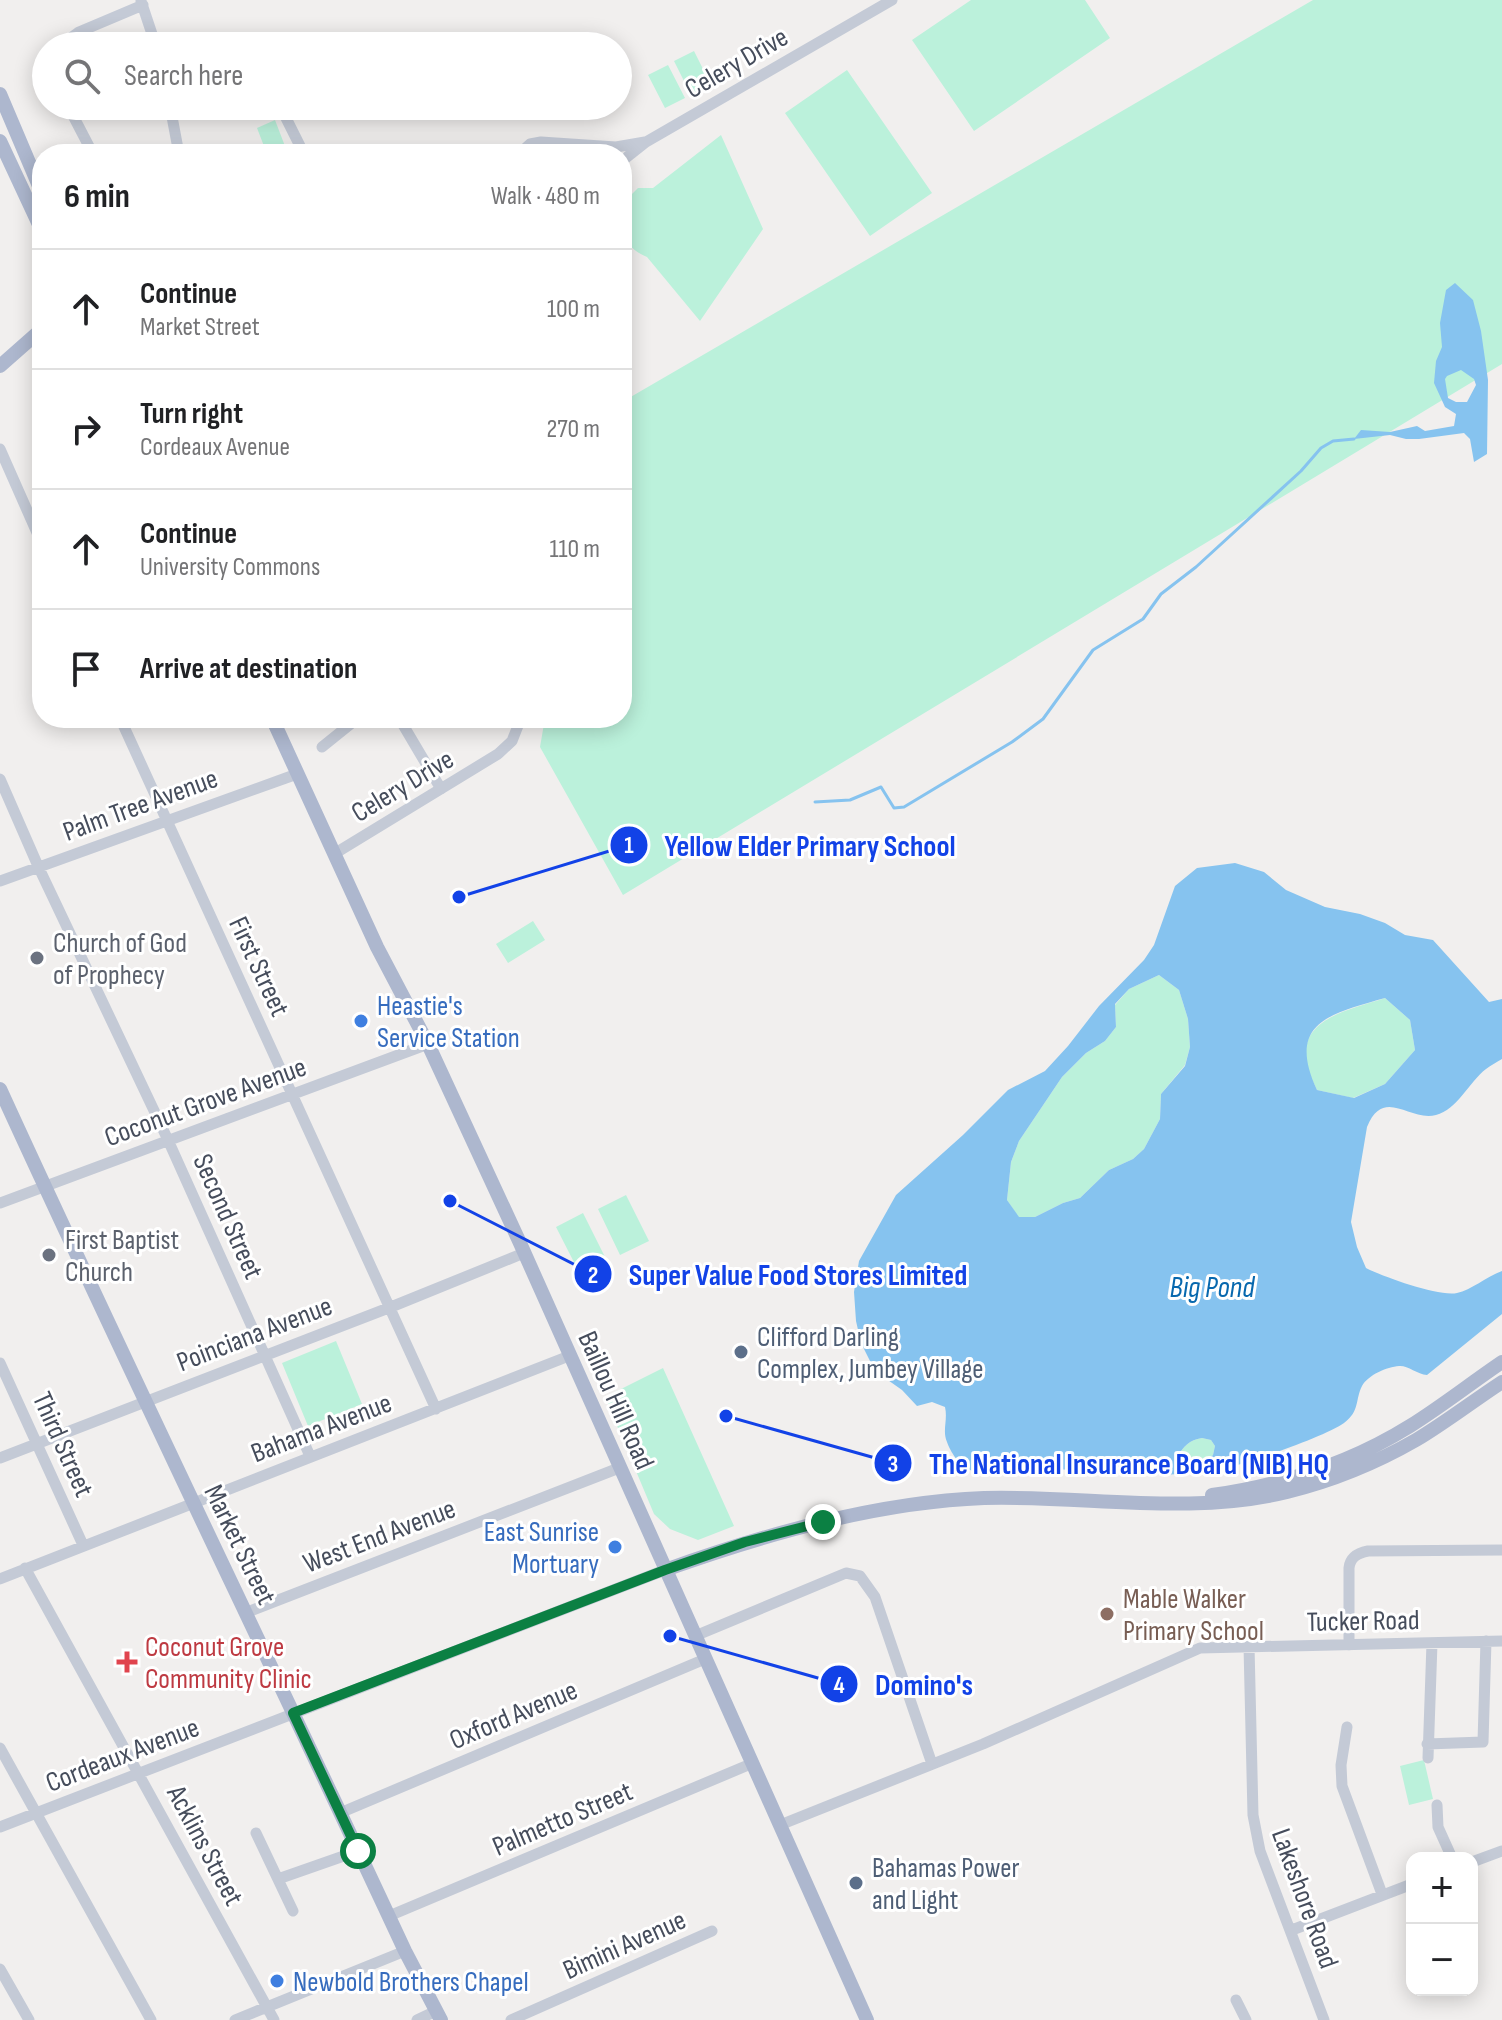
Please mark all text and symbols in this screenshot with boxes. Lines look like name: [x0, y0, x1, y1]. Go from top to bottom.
street label: Celery Drive: [679, 21, 794, 106]
search box: [32, 32, 632, 120]
icon: search: [60, 54, 104, 98]
text: Search here: [124, 58, 243, 94]
text: 6 min: [64, 176, 130, 217]
text: Walk · 480 m: [491, 181, 600, 212]
text: Continue: [140, 276, 237, 312]
icon: ahead: [64, 287, 108, 331]
text: 100 m: [547, 294, 600, 325]
text: Market Street: [140, 312, 260, 343]
text: Turn right: [140, 396, 243, 432]
icon: right: [64, 407, 108, 451]
text: 270 m: [547, 414, 600, 445]
text: Cordeaux Avenue: [140, 432, 290, 463]
text: Continue: [140, 516, 237, 552]
icon: ahead: [64, 527, 108, 571]
text: 110 m: [549, 534, 600, 565]
text: University Commons: [140, 552, 320, 583]
icon: arrive: [64, 647, 108, 691]
text: Arrive at destination: [140, 651, 357, 687]
street label: Celery Drive: [346, 743, 460, 830]
street label: Palm Tree Avenue: [59, 762, 222, 849]
callout: Yellow Elder Primary School: [609, 818, 972, 872]
text: Yellow Elder Primary School: [664, 829, 956, 865]
text: 1: [624, 831, 634, 860]
street label: First Street: [221, 912, 296, 1022]
place label: Church of God of Prophecy: [53, 927, 187, 992]
marker: Church of God of Prophecy: [28, 949, 46, 967]
place label: Heastie's Service Station: [377, 990, 520, 1055]
marker: Heastie's Service Station: [352, 1012, 370, 1030]
street label: Coconut Grove Avenue: [100, 1051, 311, 1154]
street label: Second Street: [185, 1149, 270, 1284]
place label: First Baptist Church: [65, 1224, 179, 1289]
marker: First Baptist Church: [40, 1246, 58, 1264]
callout: Super Value Food Stores Limited: [573, 1247, 984, 1301]
text: Super Value Food Stores Limited: [629, 1258, 967, 1294]
text: 2: [588, 1261, 598, 1290]
water label: Big Pond: [1170, 1270, 1255, 1306]
street label: Poinciana Avenue: [172, 1290, 337, 1379]
place label: Clifford Darling Complex, Jumbey Village: [757, 1321, 984, 1386]
street label: Baillou Hill Road: [571, 1326, 661, 1475]
marker: Clifford Darling Complex, Jumbey Village: [732, 1343, 750, 1361]
street label: Third Street: [25, 1387, 100, 1502]
street label: Bahama Avenue: [247, 1387, 396, 1470]
callout: The National Insurance Board (NIB) HQ: [873, 1436, 1345, 1490]
text: The National Insurance Board (NIB) HQ: [929, 1447, 1329, 1483]
text: 3: [888, 1450, 898, 1479]
street label: Market Street: [197, 1479, 283, 1610]
street label: West End Avenue: [299, 1492, 460, 1581]
route end: [805, 1504, 841, 1540]
place label: East Sunrise Mortuary: [484, 1516, 599, 1581]
marker: East Sunrise Mortuary: [606, 1538, 624, 1556]
place label: Mable Walker Primary School: [1123, 1583, 1264, 1648]
street label: Tucker Road: [1306, 1604, 1420, 1639]
marker: Mable Walker Primary School: [1098, 1605, 1116, 1623]
place label: Coconut Grove Community Clinic: [145, 1631, 312, 1696]
marker: Coconut Grove Community Clinic: [116, 1651, 138, 1673]
callout: Domino's: [819, 1657, 989, 1711]
text: Domino's: [875, 1668, 973, 1704]
text: 4: [833, 1671, 845, 1700]
street label: Oxford Avenue: [445, 1674, 582, 1757]
street label: Cordeaux Avenue: [41, 1711, 204, 1800]
street label: Palmetto Street: [488, 1775, 637, 1864]
street label: Acklins Street: [159, 1779, 250, 1911]
street label: Lakeshore Road: [1264, 1824, 1345, 1973]
route start: [340, 1833, 376, 1869]
place label: Bahamas Power and Light: [872, 1852, 1020, 1917]
map controls: [1406, 1852, 1478, 1996]
button: +: [1406, 1852, 1478, 1924]
marker: Bahamas Power and Light: [847, 1874, 865, 1892]
street label: Bimini Avenue: [558, 1904, 691, 1987]
button: −: [1406, 1924, 1478, 1996]
place label: Newbold Brothers Chapel: [293, 1966, 529, 1999]
marker: Newbold Brothers Chapel: [268, 1972, 286, 1990]

